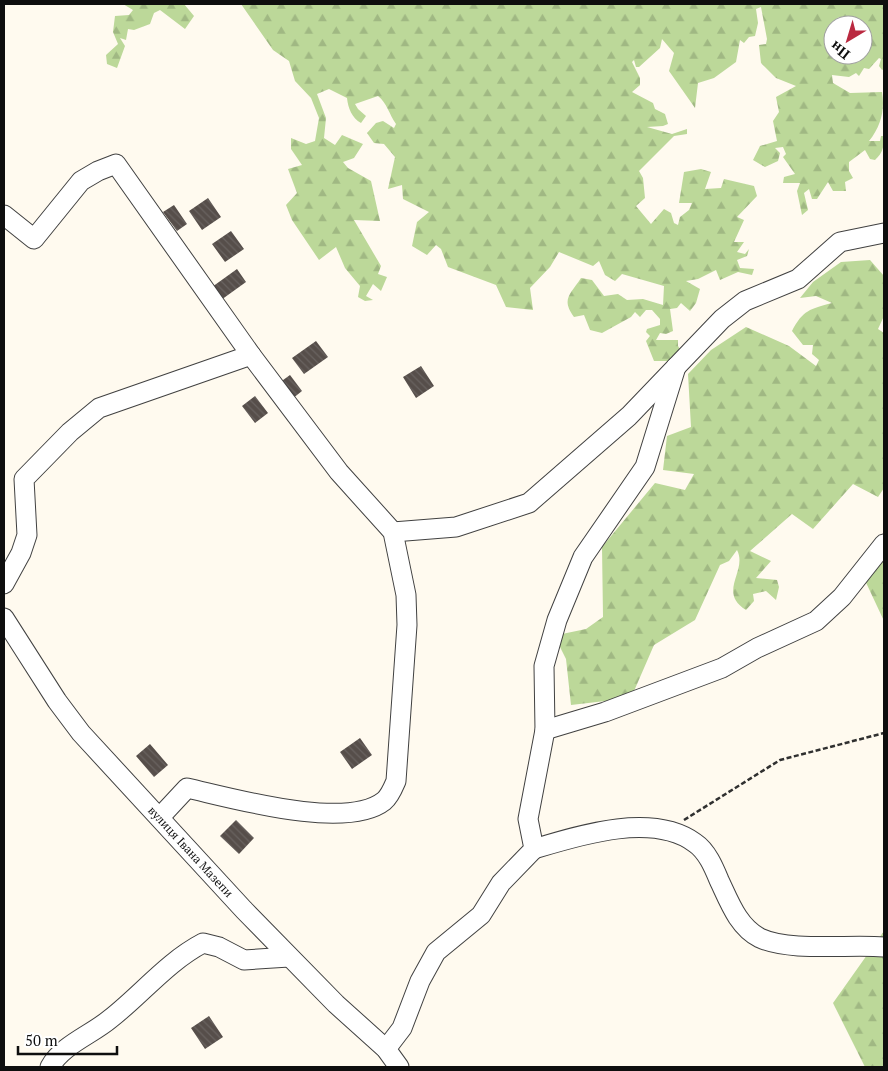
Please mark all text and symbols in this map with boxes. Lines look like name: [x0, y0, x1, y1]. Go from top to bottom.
north arrow: [823, 15, 873, 65]
text: Пн: [826, 37, 853, 64]
street label: вулиця Івана Мазепи: [145, 803, 236, 900]
scale bar: [18, 1024, 116, 1056]
text: 50 m: [25, 1030, 58, 1050]

